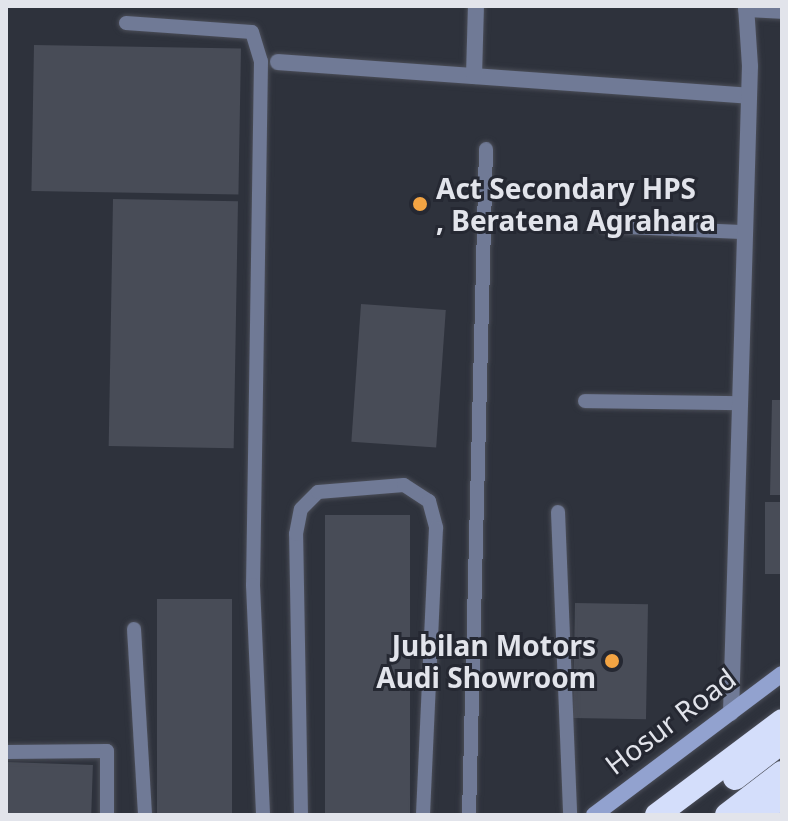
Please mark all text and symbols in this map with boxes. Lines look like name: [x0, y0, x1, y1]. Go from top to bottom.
place label: Act Secondary HPS , Beratena Agrahara: [436, 171, 716, 237]
marker: Act Secondary HPS , Beratena Agrahara: [411, 195, 429, 213]
place label: Jubilan Motors Audi Showroom: [376, 628, 596, 694]
marker: Jubilan Motors Audi Showroom: [603, 652, 621, 670]
street label: Hosur Road: [598, 661, 742, 781]

